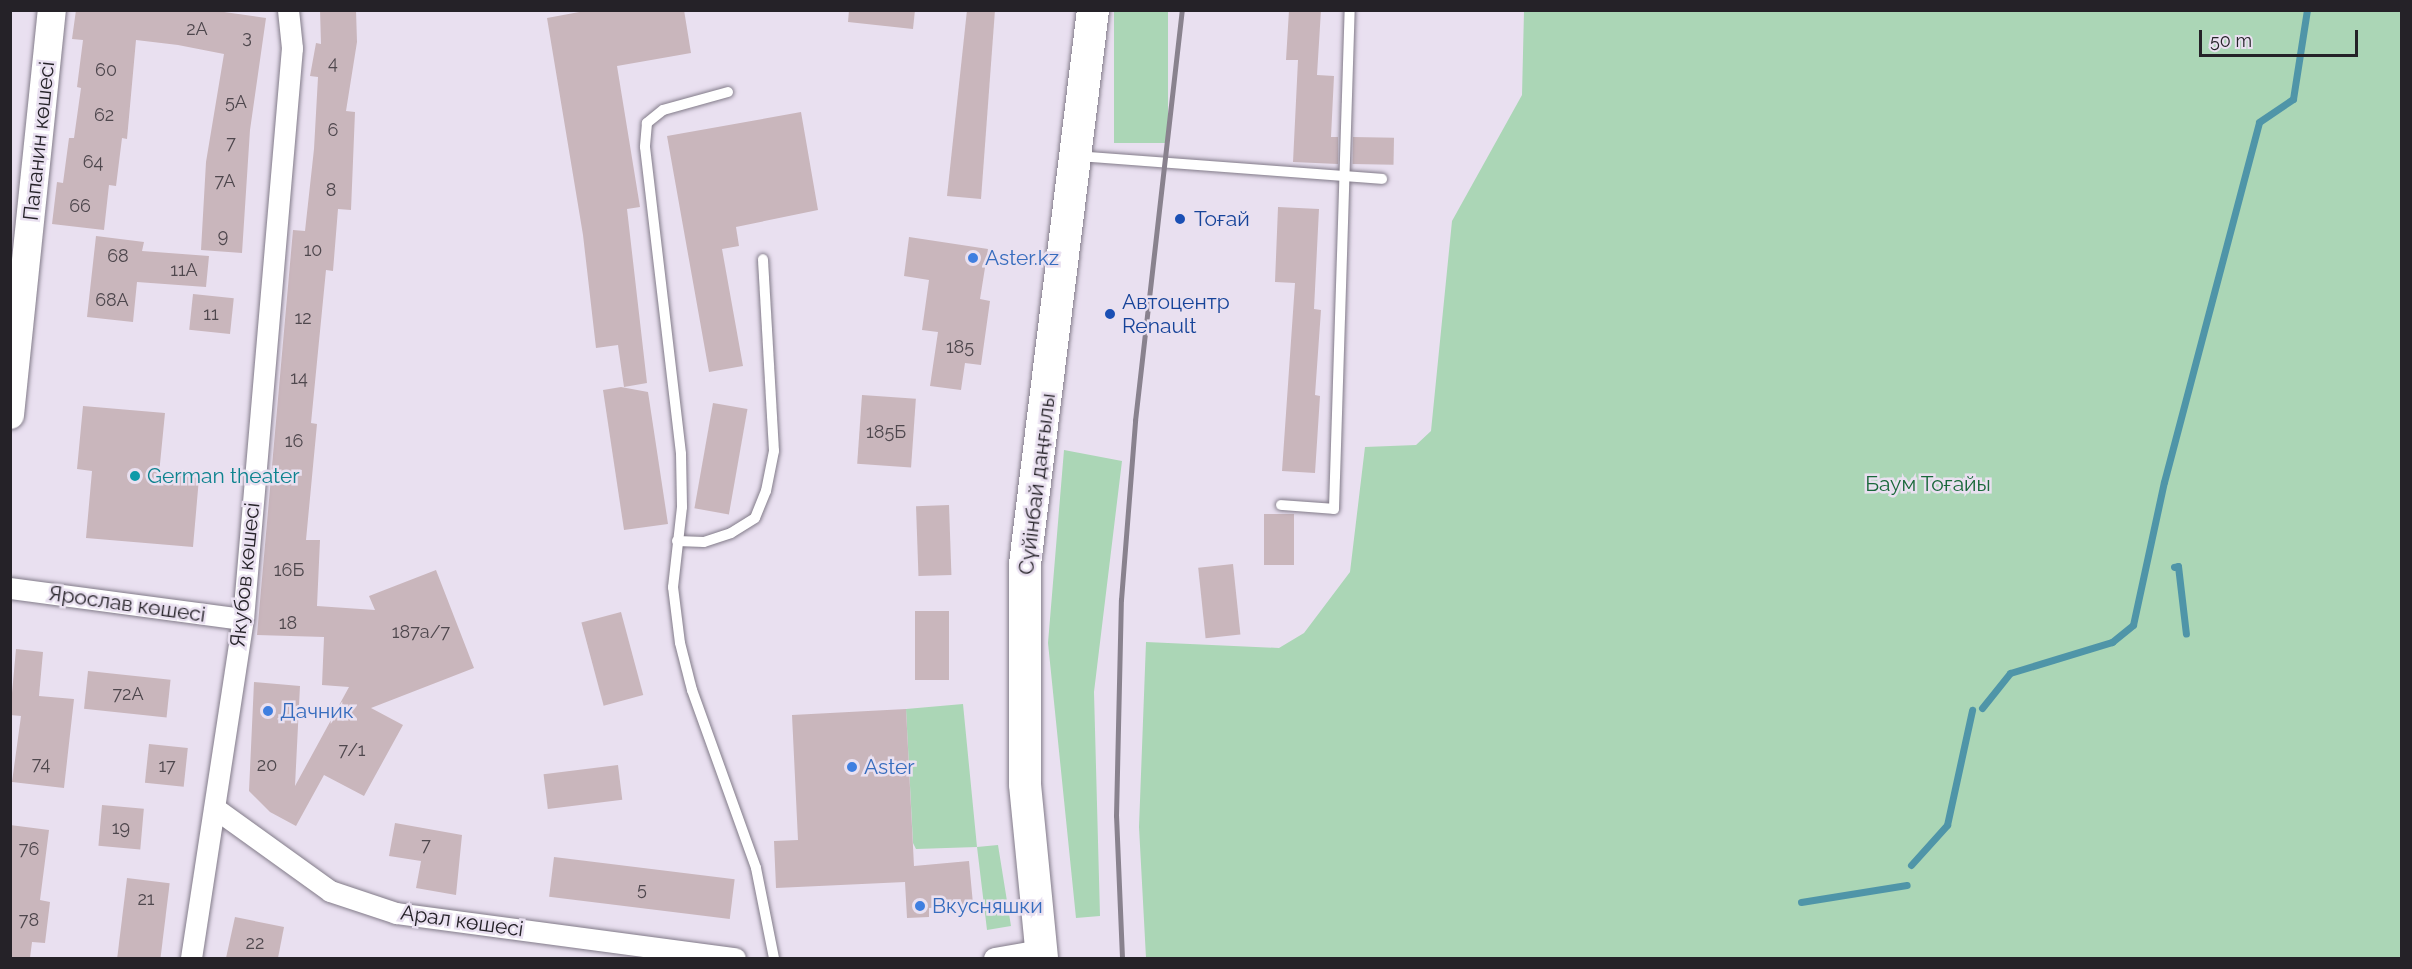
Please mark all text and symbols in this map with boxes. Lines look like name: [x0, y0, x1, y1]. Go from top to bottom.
house number: 2А: [186, 18, 208, 40]
scale bar: [2202, 18, 2361, 56]
house number: 3: [242, 26, 252, 48]
text: 50 m: [2210, 30, 2252, 51]
house number: 4: [328, 52, 338, 74]
house number: 60: [95, 59, 117, 81]
street label: Папанин көшесі: [18, 60, 60, 222]
house number: 5А: [225, 91, 247, 113]
house number: 62: [94, 104, 114, 126]
house number: 6: [328, 119, 338, 141]
house number: 7: [226, 132, 236, 154]
house number: 64: [83, 151, 103, 173]
house number: 7А: [215, 170, 235, 192]
house number: 8: [326, 179, 336, 201]
house number: 66: [69, 195, 91, 217]
place label: Тоғай: [1194, 206, 1250, 232]
marker: Тоғай: [1171, 210, 1189, 228]
house number: 9: [218, 225, 228, 247]
house number: 10: [304, 239, 322, 261]
house number: 68: [107, 245, 129, 267]
place label: Aster.kz: [985, 245, 1059, 271]
marker: Aster.kz: [966, 251, 980, 265]
house number: 11А: [170, 259, 198, 281]
house number: 68А: [95, 289, 129, 311]
place label: Автоцентр Renault: [1122, 289, 1230, 339]
house number: 11: [203, 303, 219, 325]
house number: 12: [294, 307, 312, 329]
marker: Автоцентр Renault: [1103, 307, 1117, 321]
house number: 185: [946, 336, 974, 358]
house number: 14: [290, 367, 308, 389]
street label: Сүйінбай даңғылы: [1013, 392, 1061, 576]
house number: 185Б: [866, 421, 906, 443]
house number: 16: [285, 430, 303, 452]
place label: German theater: [147, 463, 300, 489]
marker: German theater: [128, 469, 142, 483]
park label: Баум Тоғайы: [1865, 471, 1991, 497]
street label: Якубов көшесі: [225, 501, 265, 649]
house number: 16Б: [274, 559, 304, 581]
street label: Ярослав көшесі: [47, 581, 207, 627]
house number: 18: [279, 612, 297, 634]
house number: 187а/7: [392, 621, 450, 643]
house number: 72А: [112, 683, 144, 705]
place label: Дачник: [280, 698, 354, 724]
marker: Дачник: [261, 704, 275, 718]
house number: 7/1: [339, 739, 365, 761]
house number: 74: [32, 753, 50, 775]
house number: 20: [257, 754, 277, 776]
place label: Aster: [864, 754, 915, 780]
house number: 17: [158, 755, 176, 777]
marker: Aster: [845, 760, 859, 774]
house number: 19: [112, 817, 130, 839]
house number: 7: [421, 834, 431, 856]
house number: 76: [19, 838, 39, 860]
house number: 5: [637, 878, 647, 900]
house number: 21: [137, 888, 155, 910]
place label: Вкусняшки: [932, 893, 1043, 919]
marker: Вкусняшки: [913, 899, 927, 913]
street label: Арал көшесі: [399, 900, 525, 942]
house number: 78: [19, 909, 39, 931]
house number: 22: [246, 932, 264, 954]

